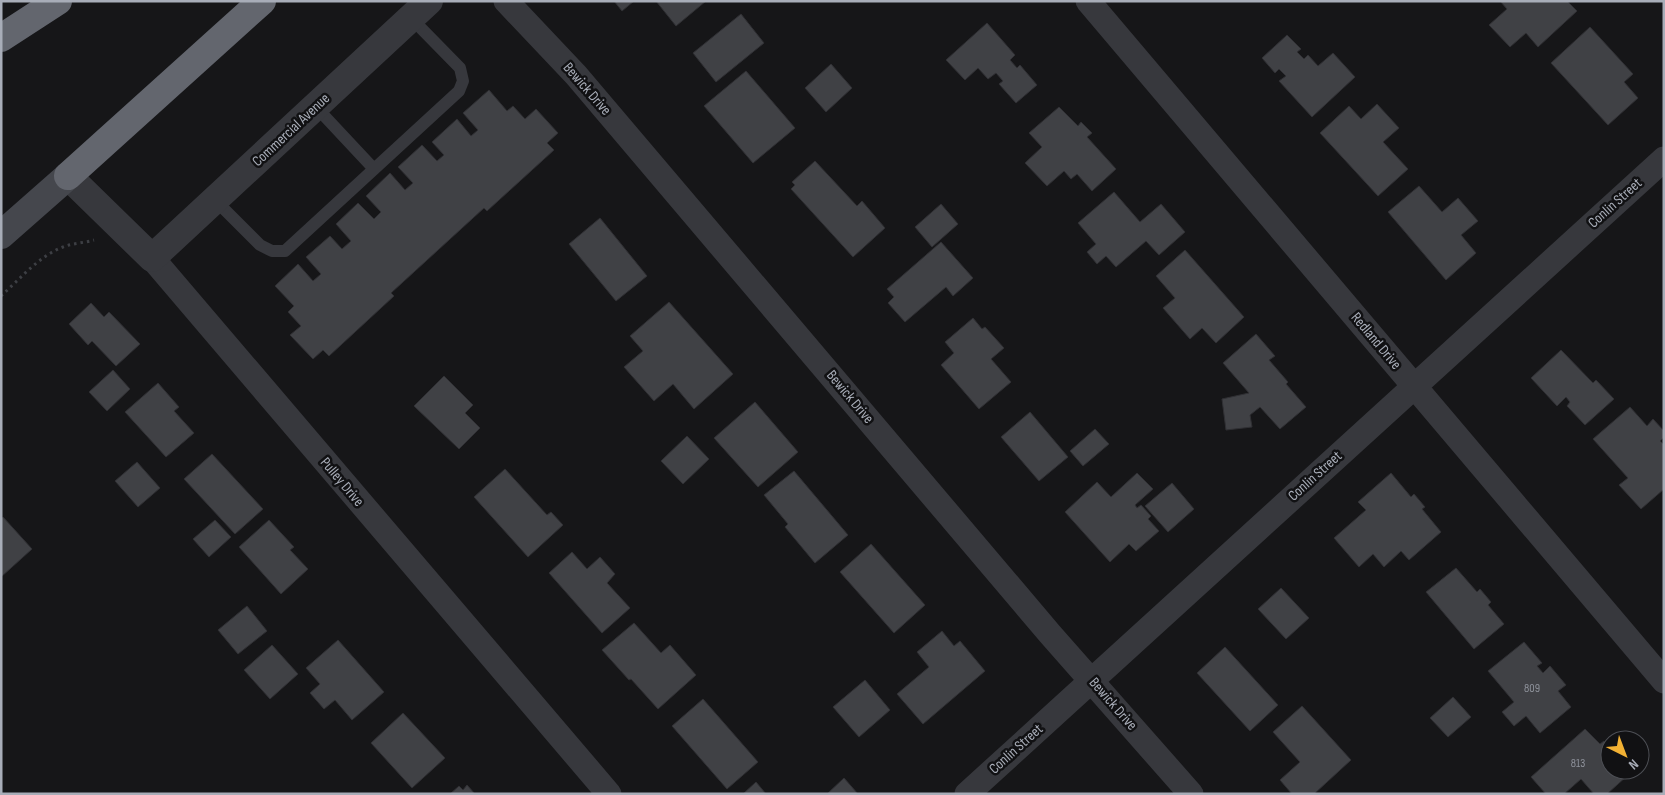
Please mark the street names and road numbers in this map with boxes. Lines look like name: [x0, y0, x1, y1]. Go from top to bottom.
street label: Bewick Drive: [559, 59, 615, 119]
street label: Commercial Avenue: [248, 89, 334, 171]
street label: Conlin Street: [1584, 174, 1646, 232]
street label: Redland Drive: [1347, 309, 1405, 373]
street label: Bewick Drive: [822, 366, 878, 428]
street label: Conlin Street: [1284, 447, 1346, 505]
street label: Pulley Drive: [316, 453, 368, 511]
street label: Bewick Drive: [1085, 674, 1141, 734]
street label: Conlin Street: [985, 720, 1047, 778]

